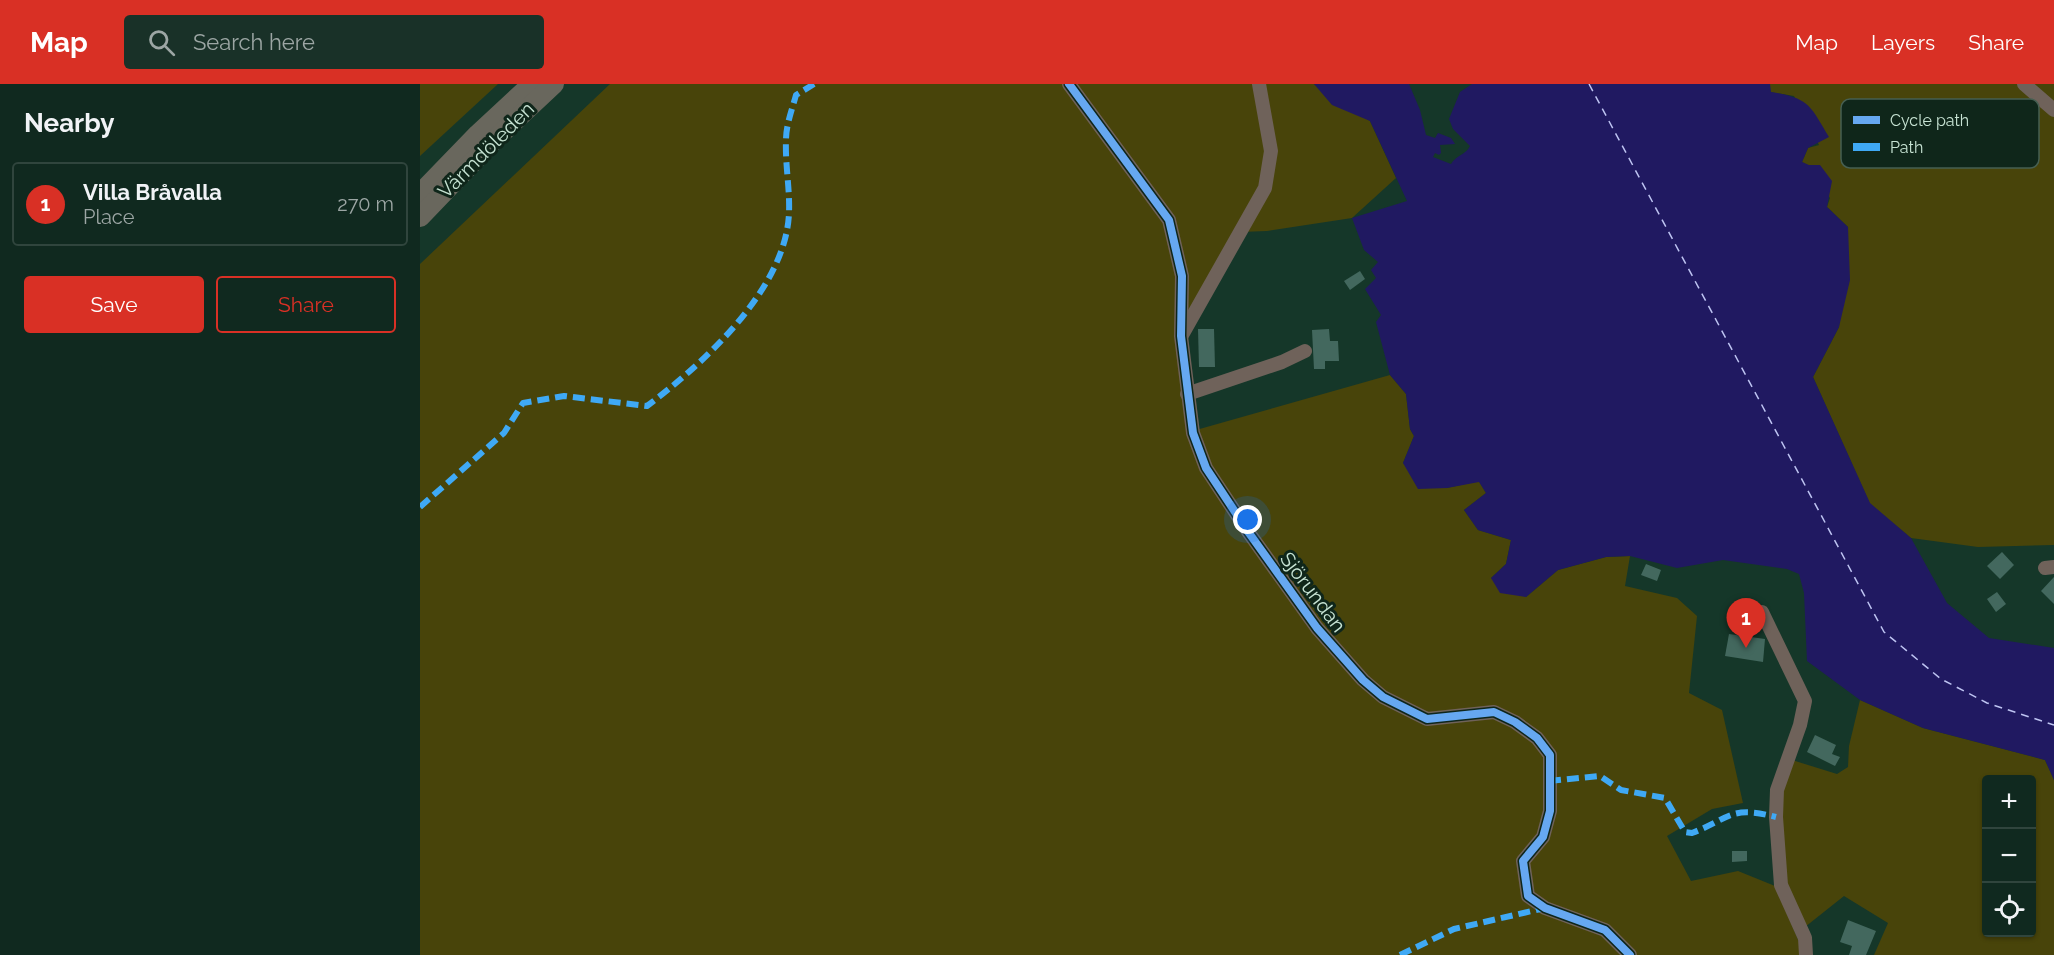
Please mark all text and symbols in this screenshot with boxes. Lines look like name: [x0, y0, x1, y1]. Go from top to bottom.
search box: [124, 15, 544, 69]
text: Map: [30, 26, 88, 59]
icon: search: [145, 26, 178, 59]
text: Search here: [193, 29, 315, 55]
text: Map: [1795, 30, 1838, 55]
text: Layers: [1871, 30, 1935, 55]
text: Share: [1968, 30, 2024, 55]
street label: Värmdöleden: [433, 97, 539, 203]
legend: [1841, 99, 2039, 168]
text: Nearby: [24, 108, 114, 138]
text: Cycle path: [1890, 111, 1969, 130]
text: Path: [1890, 138, 1923, 157]
text: Villa Bråvalla: [83, 179, 222, 205]
text: 1: [41, 192, 50, 216]
text: 270 m: [337, 192, 394, 216]
text: Place: [83, 205, 134, 229]
button: Save: [24, 276, 204, 333]
button: Share: [216, 276, 396, 333]
your location: [1233, 505, 1262, 534]
street label: Sjörundan: [1275, 547, 1351, 637]
pin: 1: [1726, 598, 1766, 648]
map controls: [1982, 775, 2036, 937]
button: +: [1982, 775, 2036, 829]
button: −: [1982, 829, 2036, 883]
button: locate: [1982, 883, 2036, 937]

